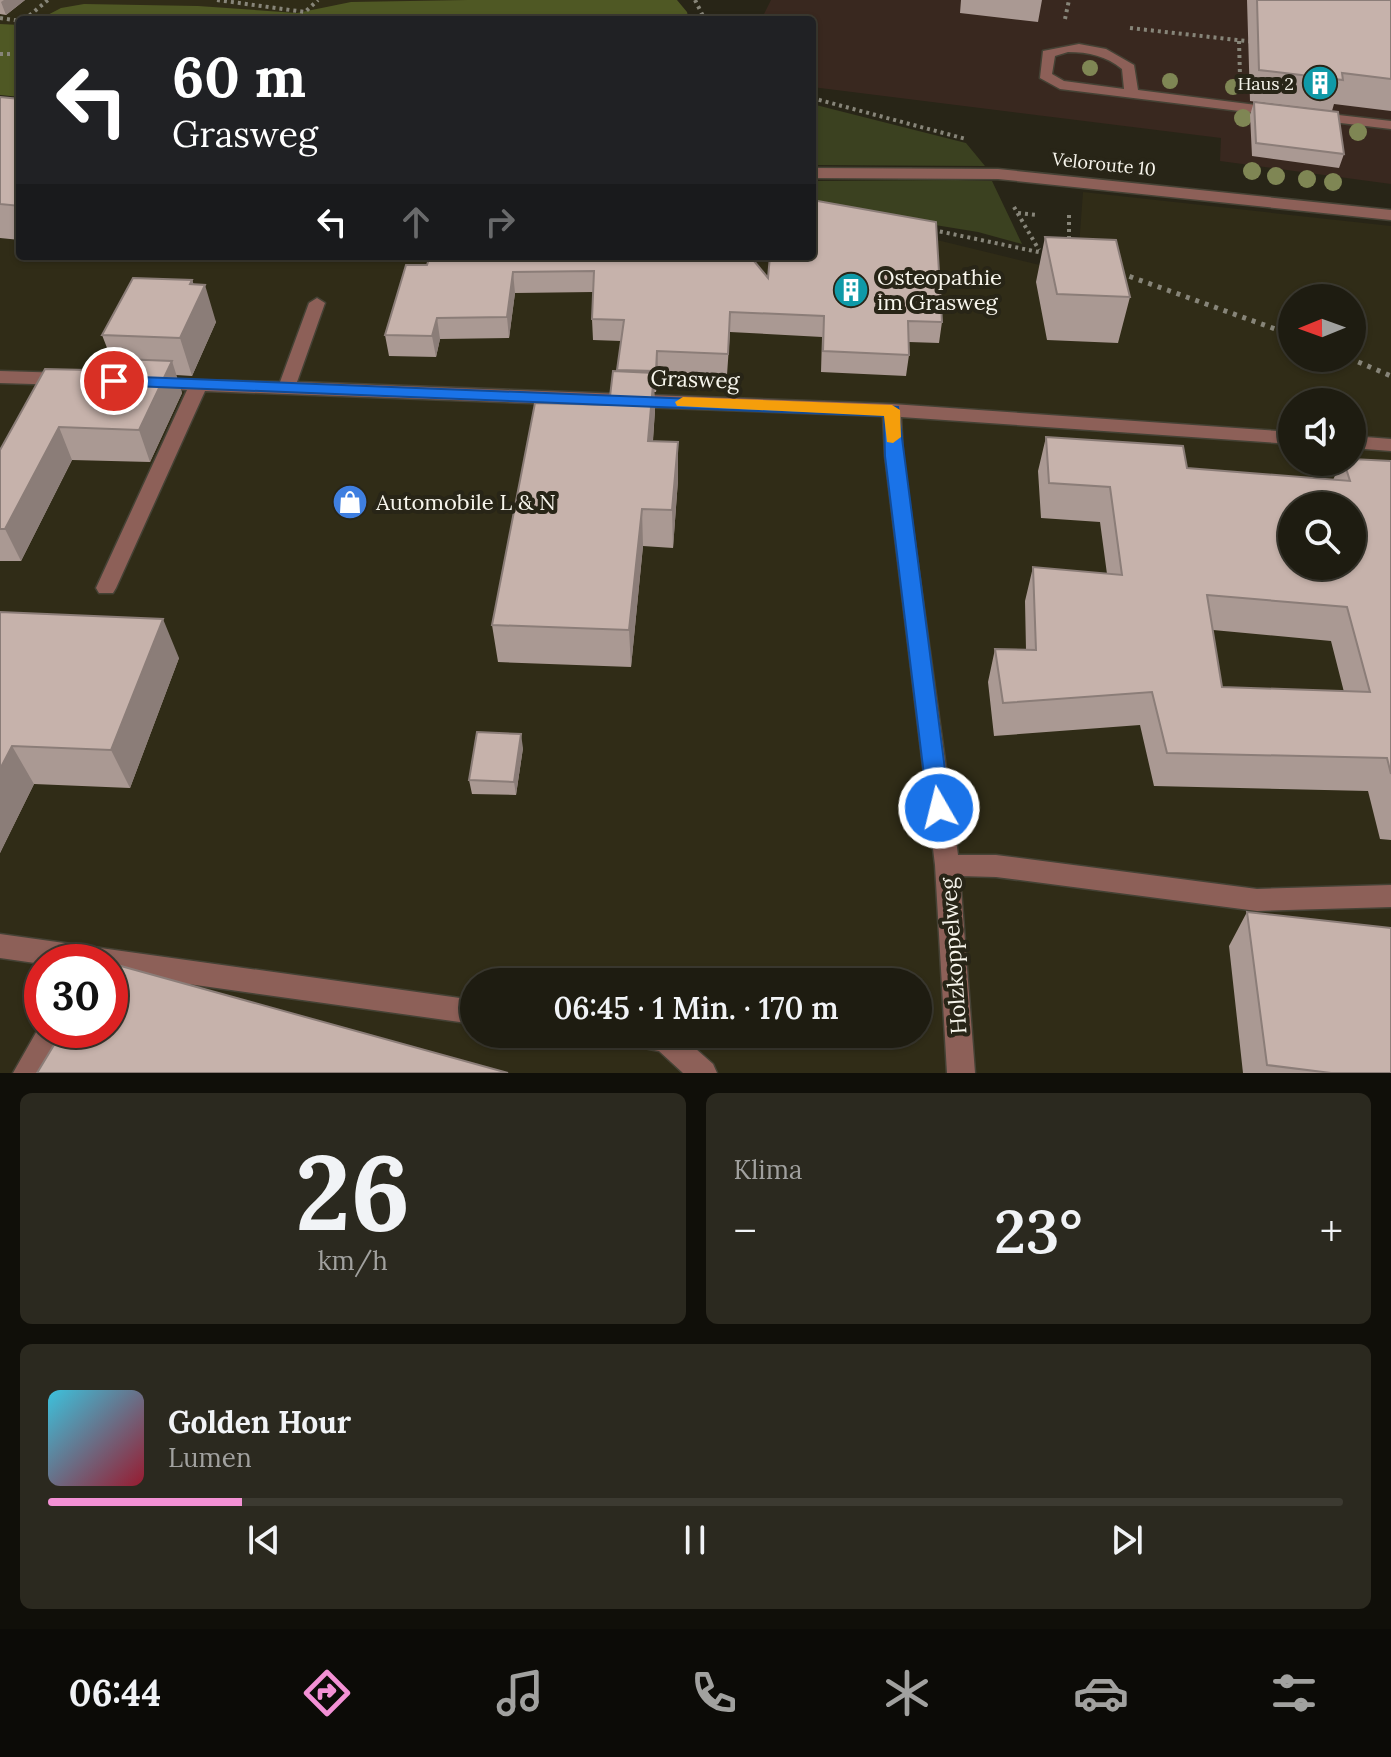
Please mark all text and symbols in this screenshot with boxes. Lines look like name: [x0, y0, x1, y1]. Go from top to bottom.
text: 60 m: [172, 41, 306, 112]
icon: left: [40, 48, 144, 152]
building icon: Haus 2: [1301, 64, 1339, 102]
place label: Haus 2: [1237, 72, 1294, 95]
text: Grasweg: [172, 111, 318, 157]
street label: Veloroute 10: [1050, 147, 1157, 181]
icon: left: [310, 200, 354, 244]
icon: ahead: [394, 200, 438, 244]
icon: right: [478, 200, 522, 244]
place label: Osteopathie im Grasweg: [877, 263, 1002, 316]
building icon: Osteopathie im Grasweg: [832, 271, 870, 309]
north arrow: [1278, 284, 1366, 372]
map controls: [1278, 284, 1366, 580]
pin: [80, 347, 148, 415]
icon: arrive: [92, 359, 136, 403]
street label: Grasweg: [650, 363, 741, 395]
button: sound: [1278, 388, 1366, 476]
shop icon: Automobile L & N: [331, 483, 369, 521]
place label: Automobile L & N: [375, 488, 556, 516]
button: search: [1278, 492, 1366, 580]
position arrow: [897, 766, 981, 850]
street label: Holzkoppelweg: [934, 876, 972, 1035]
speed limit sign: 30: [24, 944, 128, 1048]
text: 06:45 · 1 Min. · 170 m: [553, 989, 839, 1027]
text: 26: [295, 1125, 410, 1258]
text: Klima: [734, 1153, 802, 1186]
text: 23°: [994, 1193, 1083, 1269]
text: −: [734, 1203, 757, 1259]
text: +: [1320, 1203, 1343, 1259]
text: km/h: [318, 1244, 388, 1277]
text: Golden Hour: [168, 1403, 351, 1441]
text: Lumen: [168, 1441, 252, 1474]
icon: previous: [242, 1518, 286, 1562]
icon: pause: [673, 1518, 717, 1562]
icon: next: [1105, 1518, 1149, 1562]
icon: directions: [299, 1665, 355, 1721]
icon: music: [492, 1665, 548, 1721]
icon: phone: [686, 1665, 742, 1721]
icon: climate: [879, 1665, 935, 1721]
icon: car: [1073, 1665, 1129, 1721]
icon: filters: [1266, 1665, 1322, 1721]
text: 06:44: [69, 1670, 161, 1716]

